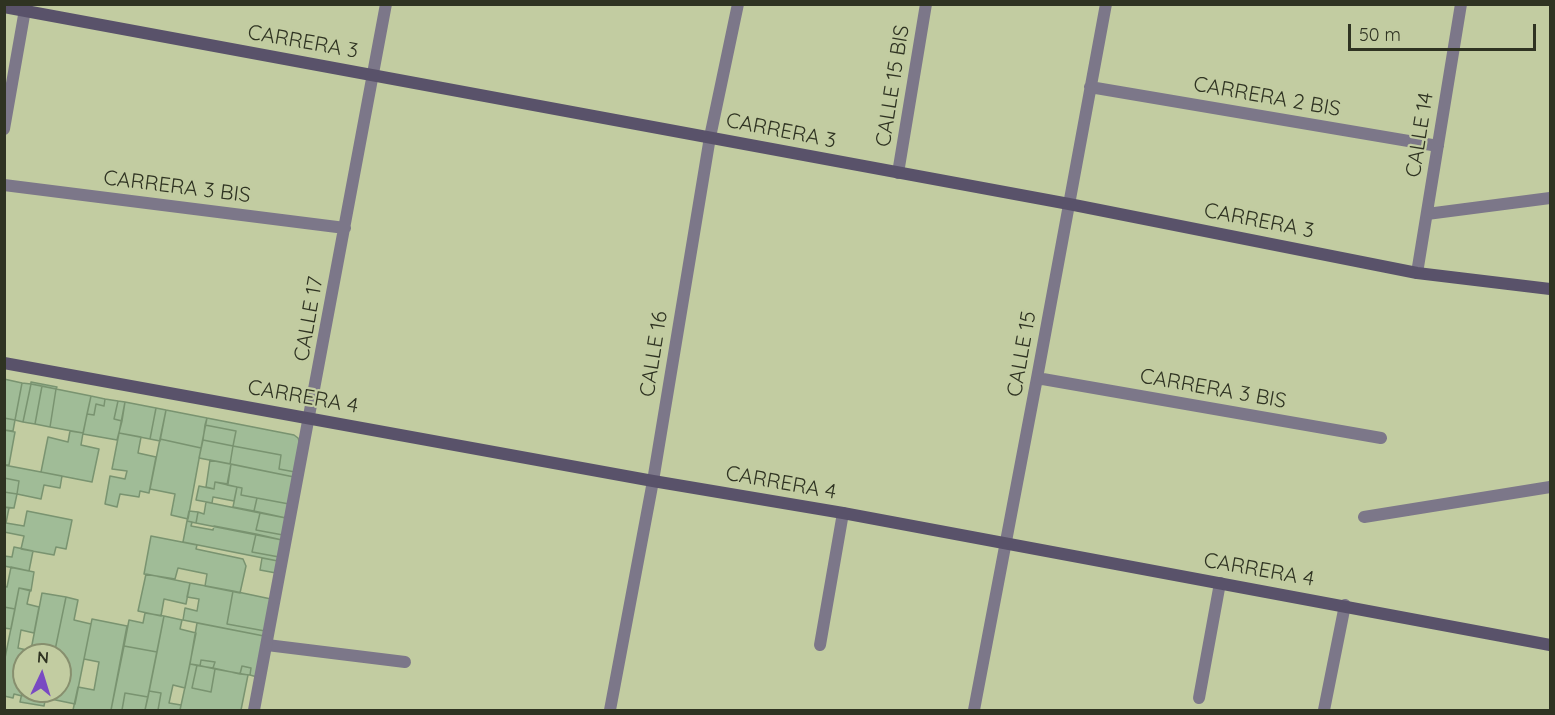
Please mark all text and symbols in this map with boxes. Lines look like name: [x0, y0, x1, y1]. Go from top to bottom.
scale bar: [1351, 12, 1538, 50]
street label: CARRERA 3: [246, 20, 360, 64]
street label: CALLE 15 BIS: [871, 23, 915, 149]
text: 50 m: [1359, 23, 1401, 46]
street label: CARRERA 2 BIS: [1192, 72, 1342, 122]
street label: CALLE 14: [1401, 91, 1439, 179]
street label: CARRERA 3: [724, 108, 838, 154]
street label: CARRERA 3 BIS: [102, 165, 252, 209]
street label: CARRERA 3: [1202, 198, 1316, 244]
street label: CALLE 17: [289, 275, 329, 363]
street label: CALLE 16: [635, 309, 673, 399]
street label: CALLE 15: [1002, 309, 1042, 399]
street label: CARRERA 3 BIS: [1138, 364, 1288, 414]
street label: CARRERA 4: [246, 375, 360, 419]
street label: CARRERA 4: [724, 461, 838, 505]
street label: CARRERA 4: [1202, 548, 1316, 592]
north arrow: [12, 643, 72, 703]
text: N: [37, 647, 50, 667]

